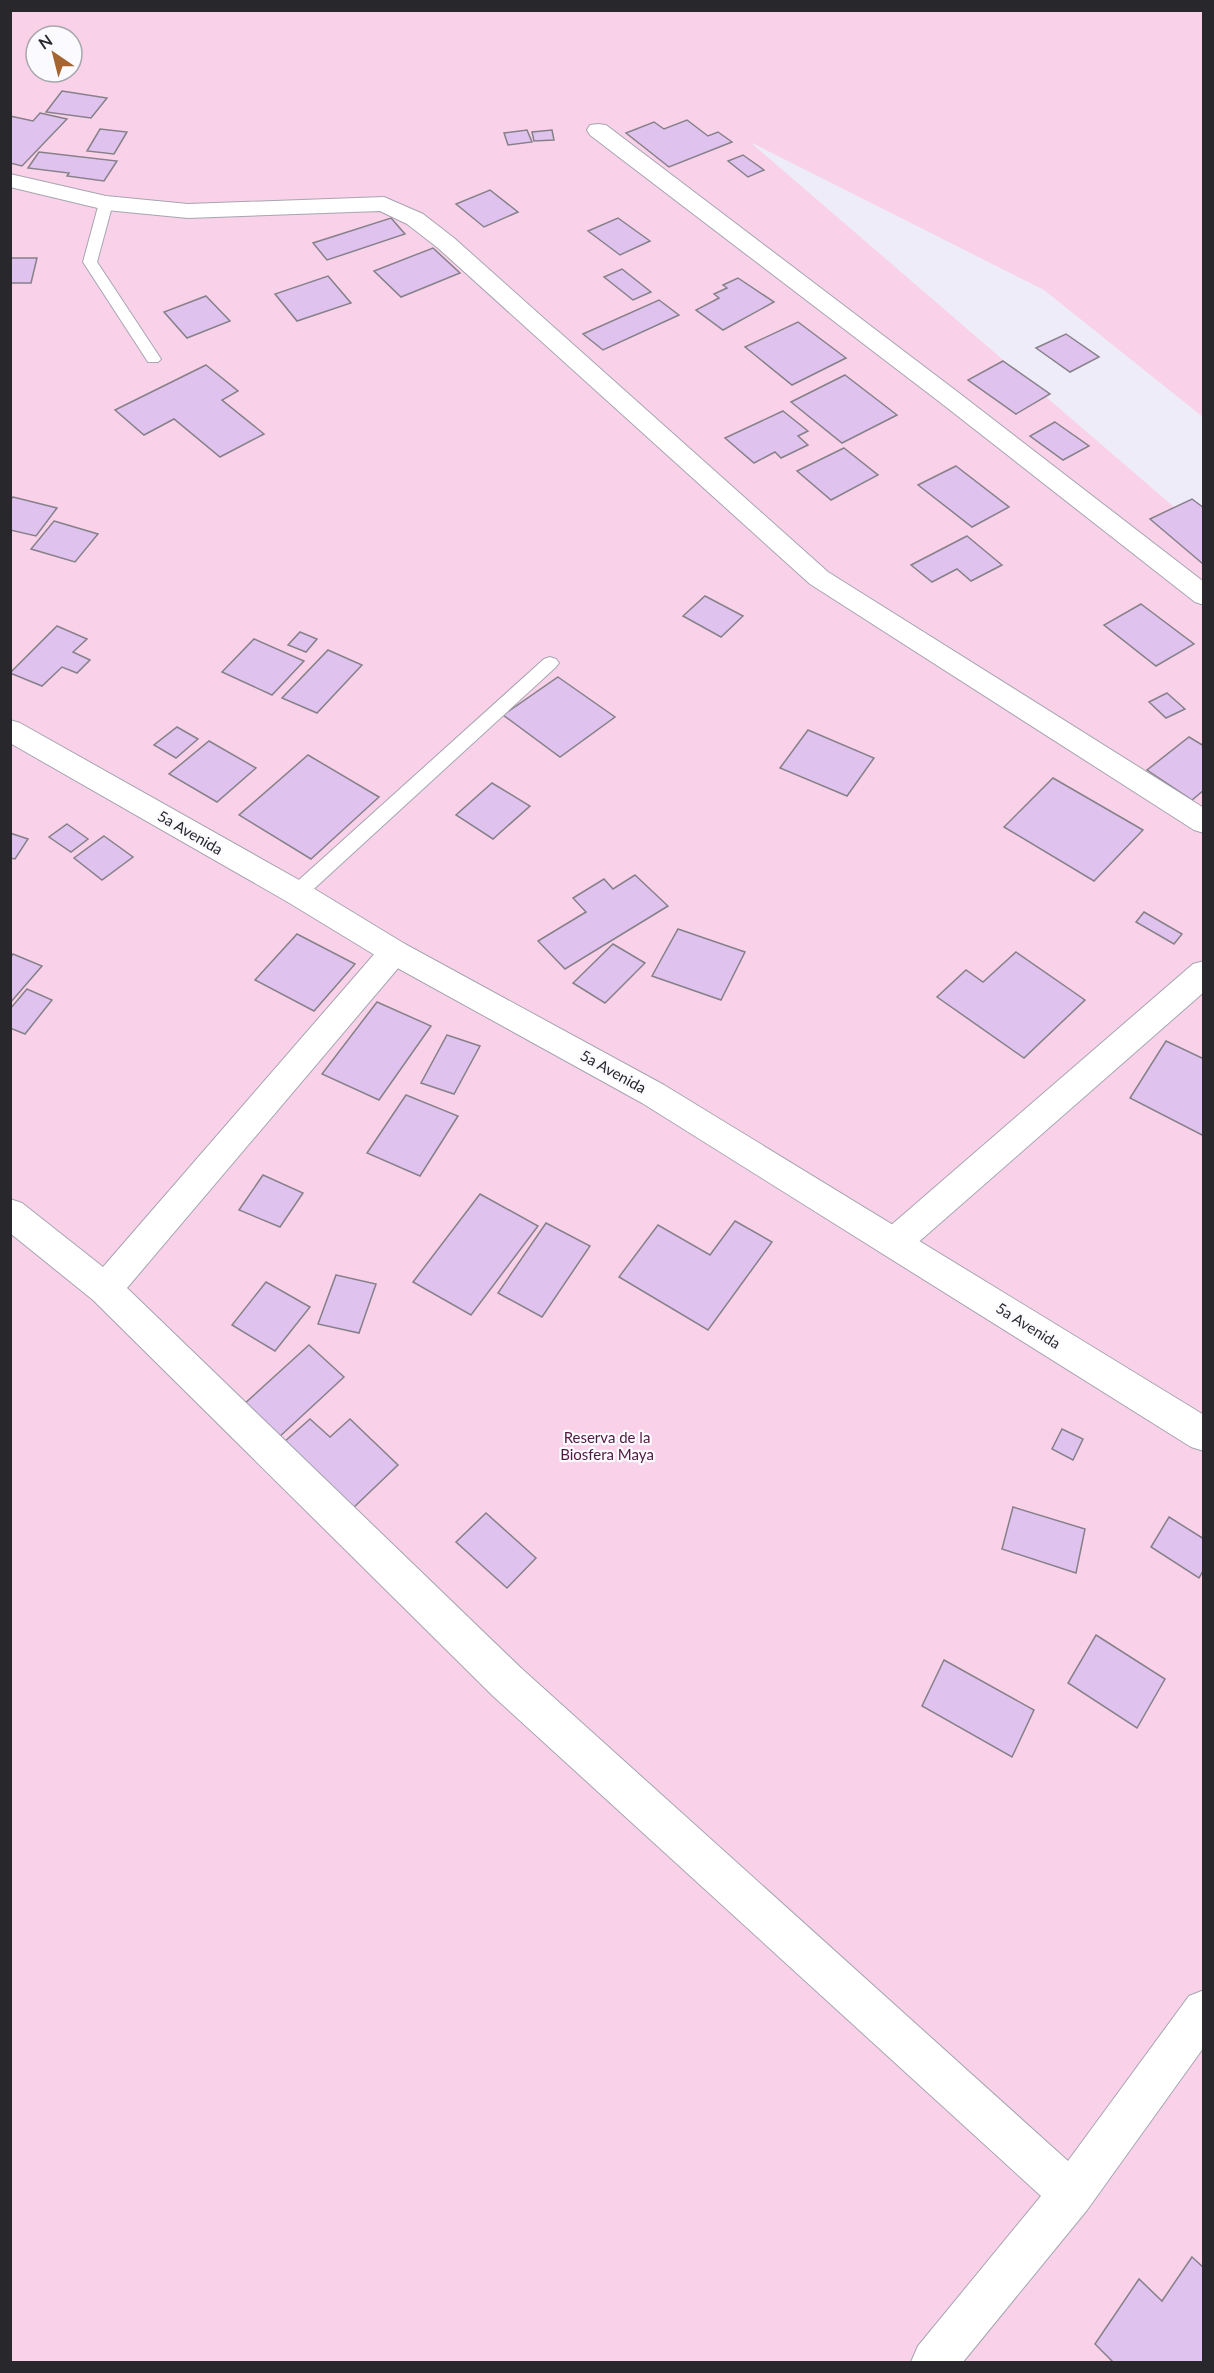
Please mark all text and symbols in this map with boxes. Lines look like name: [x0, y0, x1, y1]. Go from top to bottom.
north arrow: [24, 24, 84, 84]
text: N: [35, 30, 56, 53]
street label: 5a Avenida: [155, 806, 226, 858]
street label: 5a Avenida: [577, 1046, 649, 1097]
street label: 5a Avenida: [993, 1298, 1064, 1352]
park label: Reserva de la Biosfera Maya: [560, 1428, 654, 1463]

